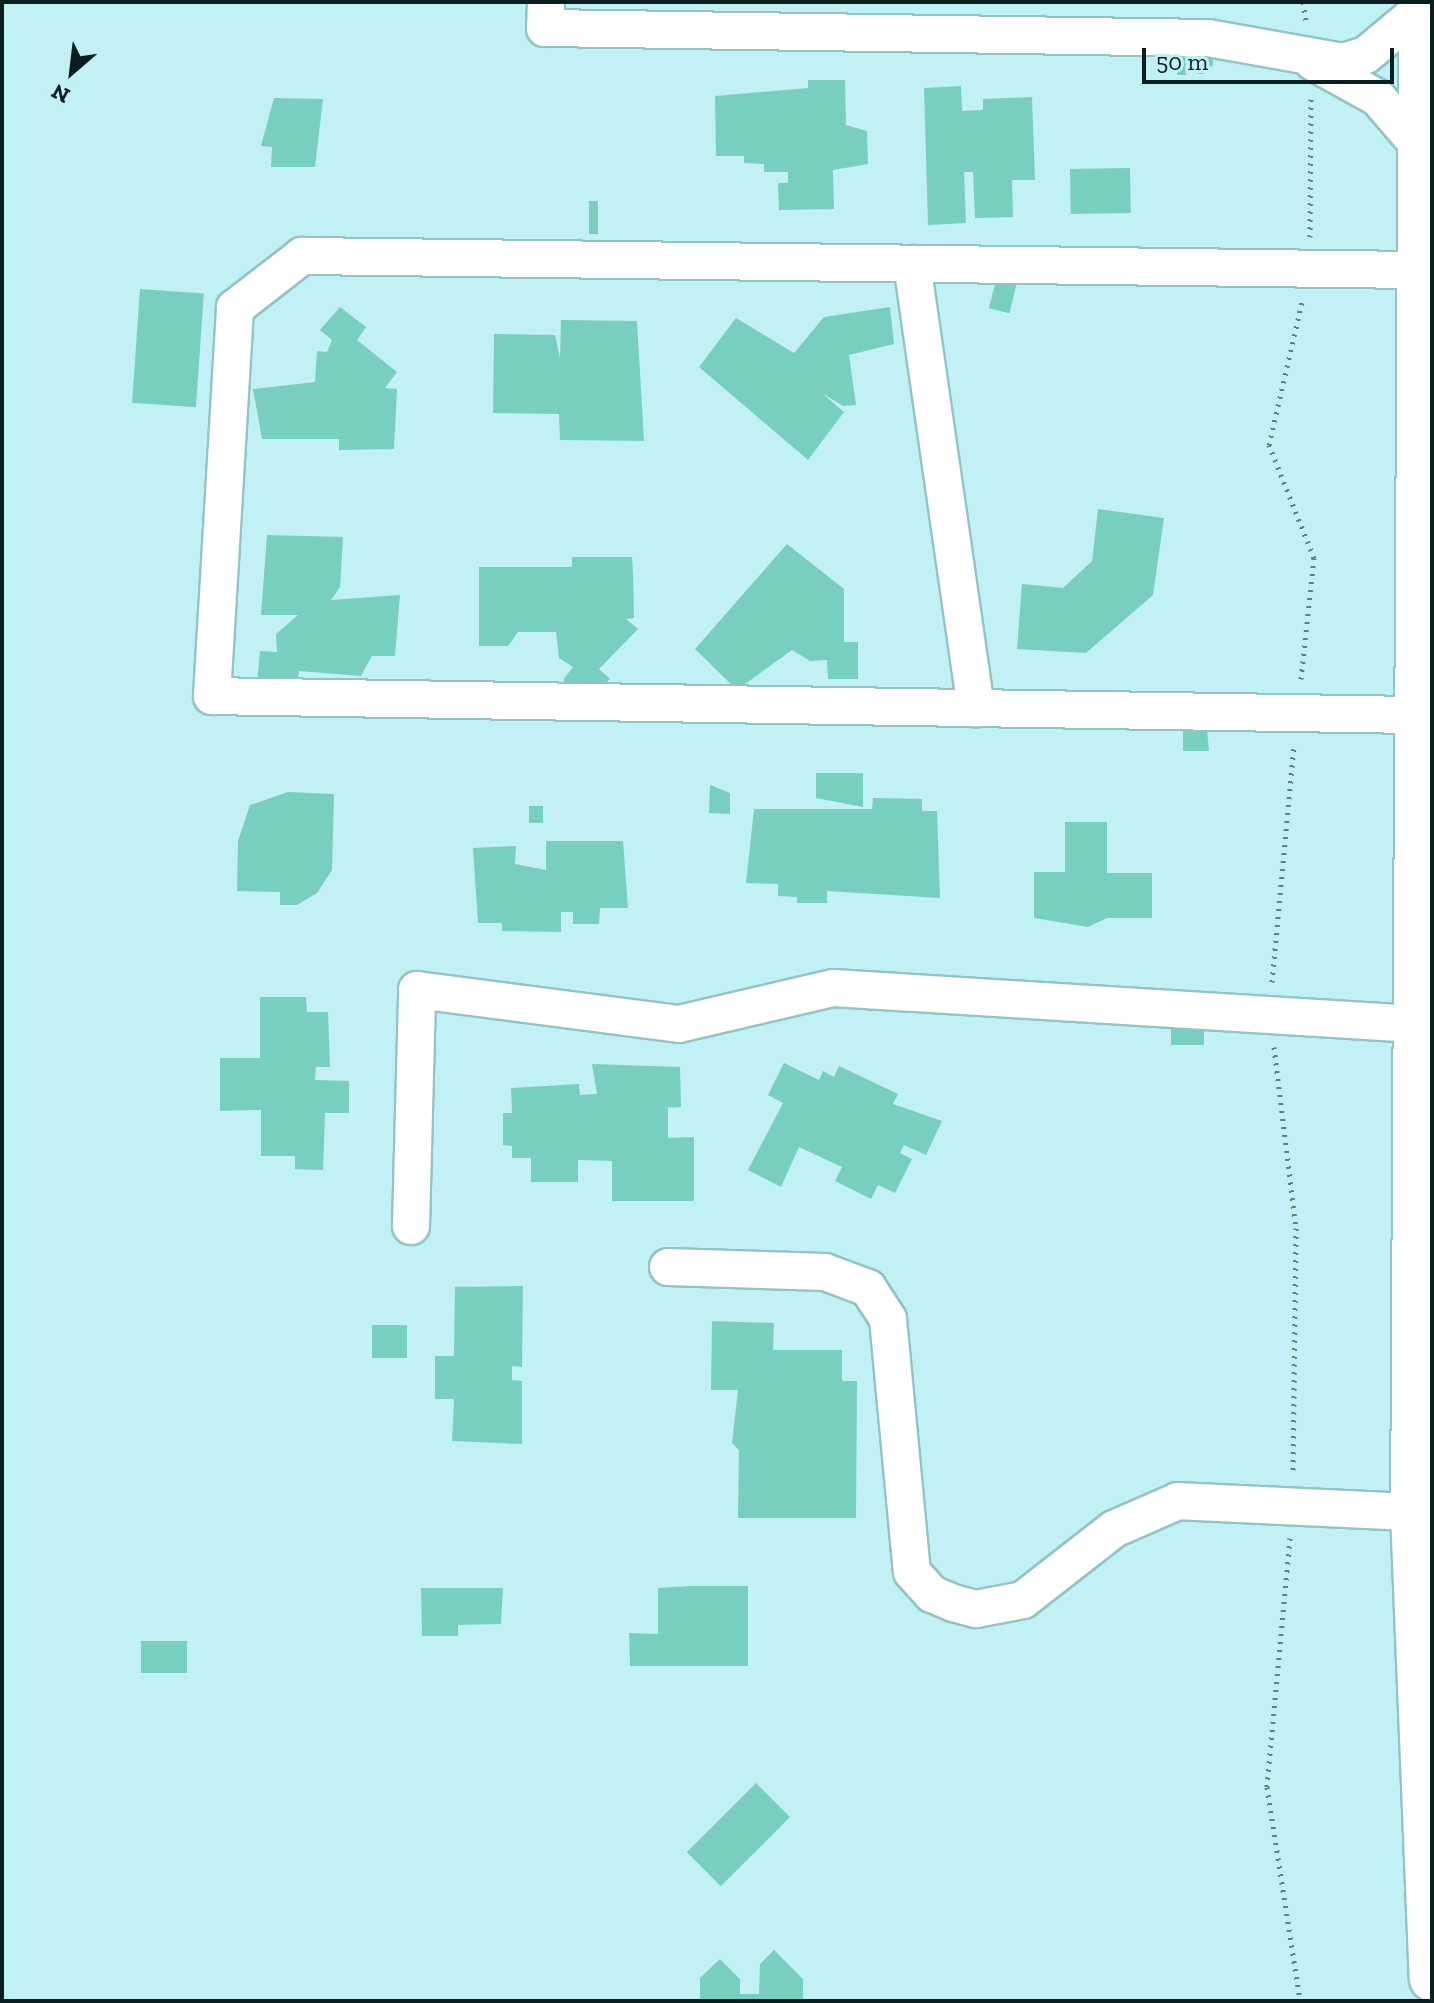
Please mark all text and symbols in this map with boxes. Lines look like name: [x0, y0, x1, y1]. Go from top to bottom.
north arrow: [32, 32, 112, 112]
scale bar: [1146, 32, 1398, 82]
text: 50 m: [1156, 47, 1208, 76]
text: N: [47, 78, 74, 109]

